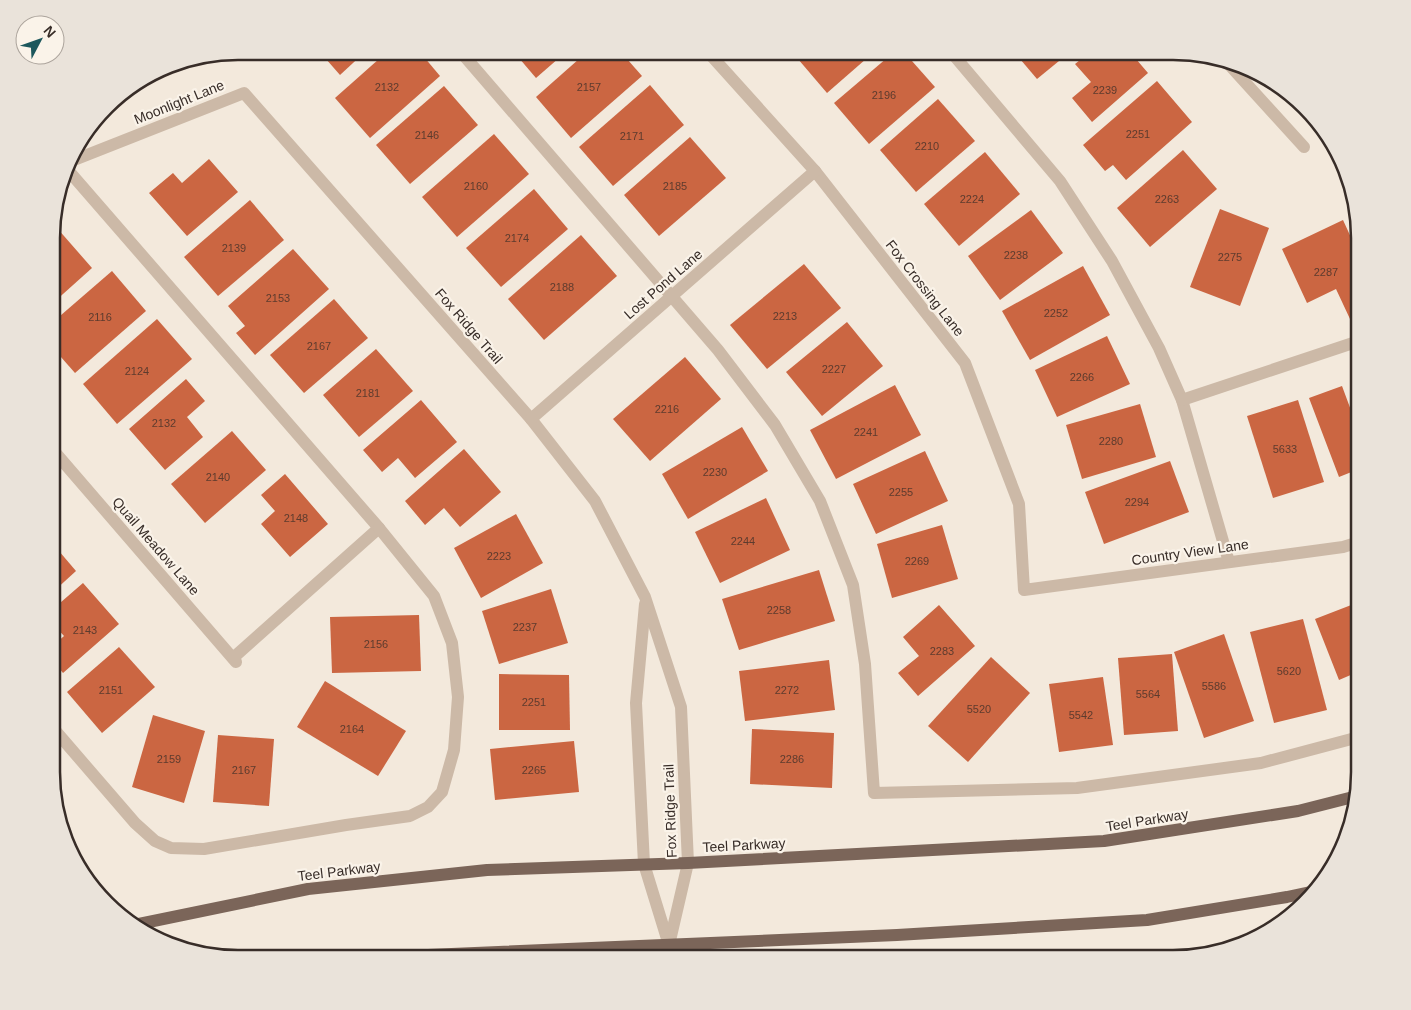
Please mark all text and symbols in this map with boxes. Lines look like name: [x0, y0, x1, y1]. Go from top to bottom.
north arrow: [15, 15, 65, 65]
text: N: [40, 22, 59, 41]
street label: Moonlight Lane: [132, 77, 227, 127]
house number: 2132: [375, 81, 399, 93]
house number: 2157: [577, 81, 601, 93]
house number: 2239: [1093, 84, 1117, 96]
house number: 2196: [872, 89, 896, 101]
house number: 2251: [1126, 128, 1150, 140]
house number: 2146: [415, 129, 439, 141]
house number: 2171: [620, 130, 644, 142]
house number: 2210: [915, 140, 939, 152]
house number: 2160: [464, 180, 488, 192]
house number: 2185: [663, 180, 687, 192]
house number: 2224: [960, 193, 984, 205]
house number: 2263: [1155, 193, 1179, 205]
house number: 2174: [505, 232, 529, 244]
street label: Fox Crossing Lane: [883, 237, 968, 339]
house number: 2139: [222, 242, 246, 254]
street label: Lost Pond Lane: [621, 246, 705, 322]
house number: 2238: [1004, 249, 1028, 261]
house number: 2275: [1218, 251, 1242, 263]
house number: 2287: [1314, 266, 1338, 278]
house number: 2188: [550, 281, 574, 293]
street label: Fox Ridge Trail: [432, 285, 506, 367]
house number: 2153: [266, 292, 290, 304]
house number: 2252: [1044, 307, 1068, 319]
house number: 2213: [773, 310, 797, 322]
house number: 2116: [88, 311, 112, 323]
house number: 2167: [307, 340, 331, 352]
house number: 2227: [822, 363, 846, 375]
house number: 2124: [125, 365, 149, 377]
house number: 2266: [1070, 371, 1094, 383]
house number: 2181: [356, 387, 380, 399]
house number: 2216: [655, 403, 679, 415]
house number: 2132: [152, 417, 176, 429]
house number: 2241: [854, 426, 878, 438]
house number: 2280: [1099, 435, 1123, 447]
house number: 5633: [1273, 443, 1297, 455]
house number: 2230: [703, 466, 727, 478]
house number: 2140: [206, 471, 230, 483]
house number: 2255: [889, 486, 913, 498]
street label: Quail Meadow Lane: [109, 494, 203, 598]
house number: 2294: [1125, 496, 1149, 508]
house number: 2148: [284, 512, 308, 524]
house number: 2244: [731, 535, 755, 547]
street label: Country View Lane: [1130, 536, 1250, 568]
house number: 2223: [487, 550, 511, 562]
house number: 2269: [905, 555, 929, 567]
house number: 2258: [767, 604, 791, 616]
house number: 2237: [513, 621, 537, 633]
house number: 2143: [73, 624, 97, 636]
house number: 2156: [364, 638, 388, 650]
house number: 2283: [930, 645, 954, 657]
house number: 5620: [1277, 665, 1301, 677]
house number: 5586: [1202, 680, 1226, 692]
house number: 2151: [99, 684, 123, 696]
house number: 2272: [775, 684, 799, 696]
house number: 5564: [1136, 688, 1160, 700]
house number: 2251: [522, 696, 546, 708]
house number: 5520: [967, 703, 991, 715]
house number: 5542: [1069, 709, 1093, 721]
house number: 2164: [340, 723, 364, 735]
house number: 2159: [157, 753, 181, 765]
house number: 2286: [780, 753, 804, 765]
house number: 2167: [232, 764, 256, 776]
house number: 2265: [522, 764, 546, 776]
street label: Fox Ridge Trail: [660, 764, 680, 858]
street label: Teel Parkway: [1105, 806, 1189, 834]
street label: Teel Parkway: [702, 835, 786, 855]
street label: Teel Parkway: [297, 858, 381, 884]

